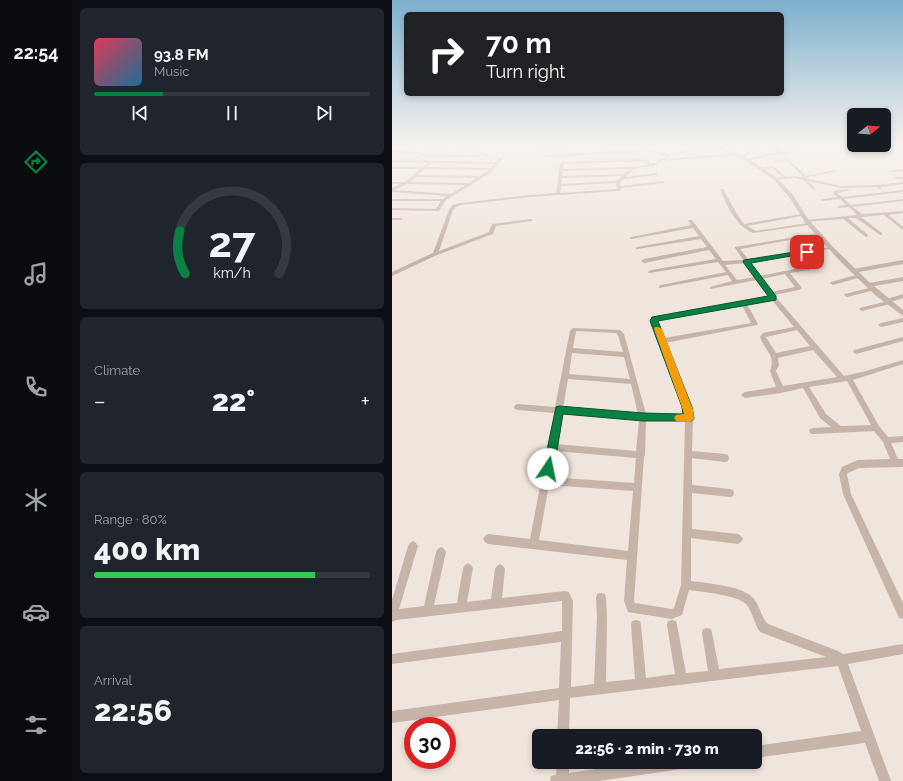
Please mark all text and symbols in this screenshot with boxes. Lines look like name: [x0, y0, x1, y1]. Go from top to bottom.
text: 70 m: [486, 27, 552, 60]
icon: right: [420, 28, 472, 80]
text: 22:54: [14, 42, 59, 63]
text: 93.8 FM: [154, 46, 209, 64]
text: Turn right: [486, 61, 565, 82]
text: Music: [154, 64, 189, 79]
icon: previous: [129, 102, 151, 124]
icon: pause: [221, 102, 243, 124]
icon: next: [313, 102, 335, 124]
north arrow: [847, 108, 891, 152]
map controls: [847, 108, 891, 152]
icon: directions: [22, 148, 50, 176]
text: 27: [209, 218, 256, 267]
pin: [790, 235, 824, 269]
icon: arrive: [796, 241, 818, 263]
icon: music: [22, 260, 50, 288]
text: km/h: [213, 264, 251, 280]
text: Climate: [94, 363, 140, 378]
icon: phone: [22, 373, 50, 401]
text: 22°: [212, 383, 255, 418]
text: −: [94, 388, 106, 414]
text: +: [361, 388, 370, 414]
position arrow: [527, 448, 569, 490]
icon: climate: [22, 486, 50, 514]
text: Range · 80%: [94, 512, 167, 527]
text: 400 km: [94, 532, 200, 567]
icon: car: [22, 598, 50, 626]
text: Arrival: [94, 673, 132, 688]
text: 22:56: [94, 693, 172, 728]
icon: filters: [22, 711, 50, 739]
speed limit sign: 30: [404, 717, 456, 769]
text: 22:56 · 2 min · 730 m: [575, 740, 719, 758]

